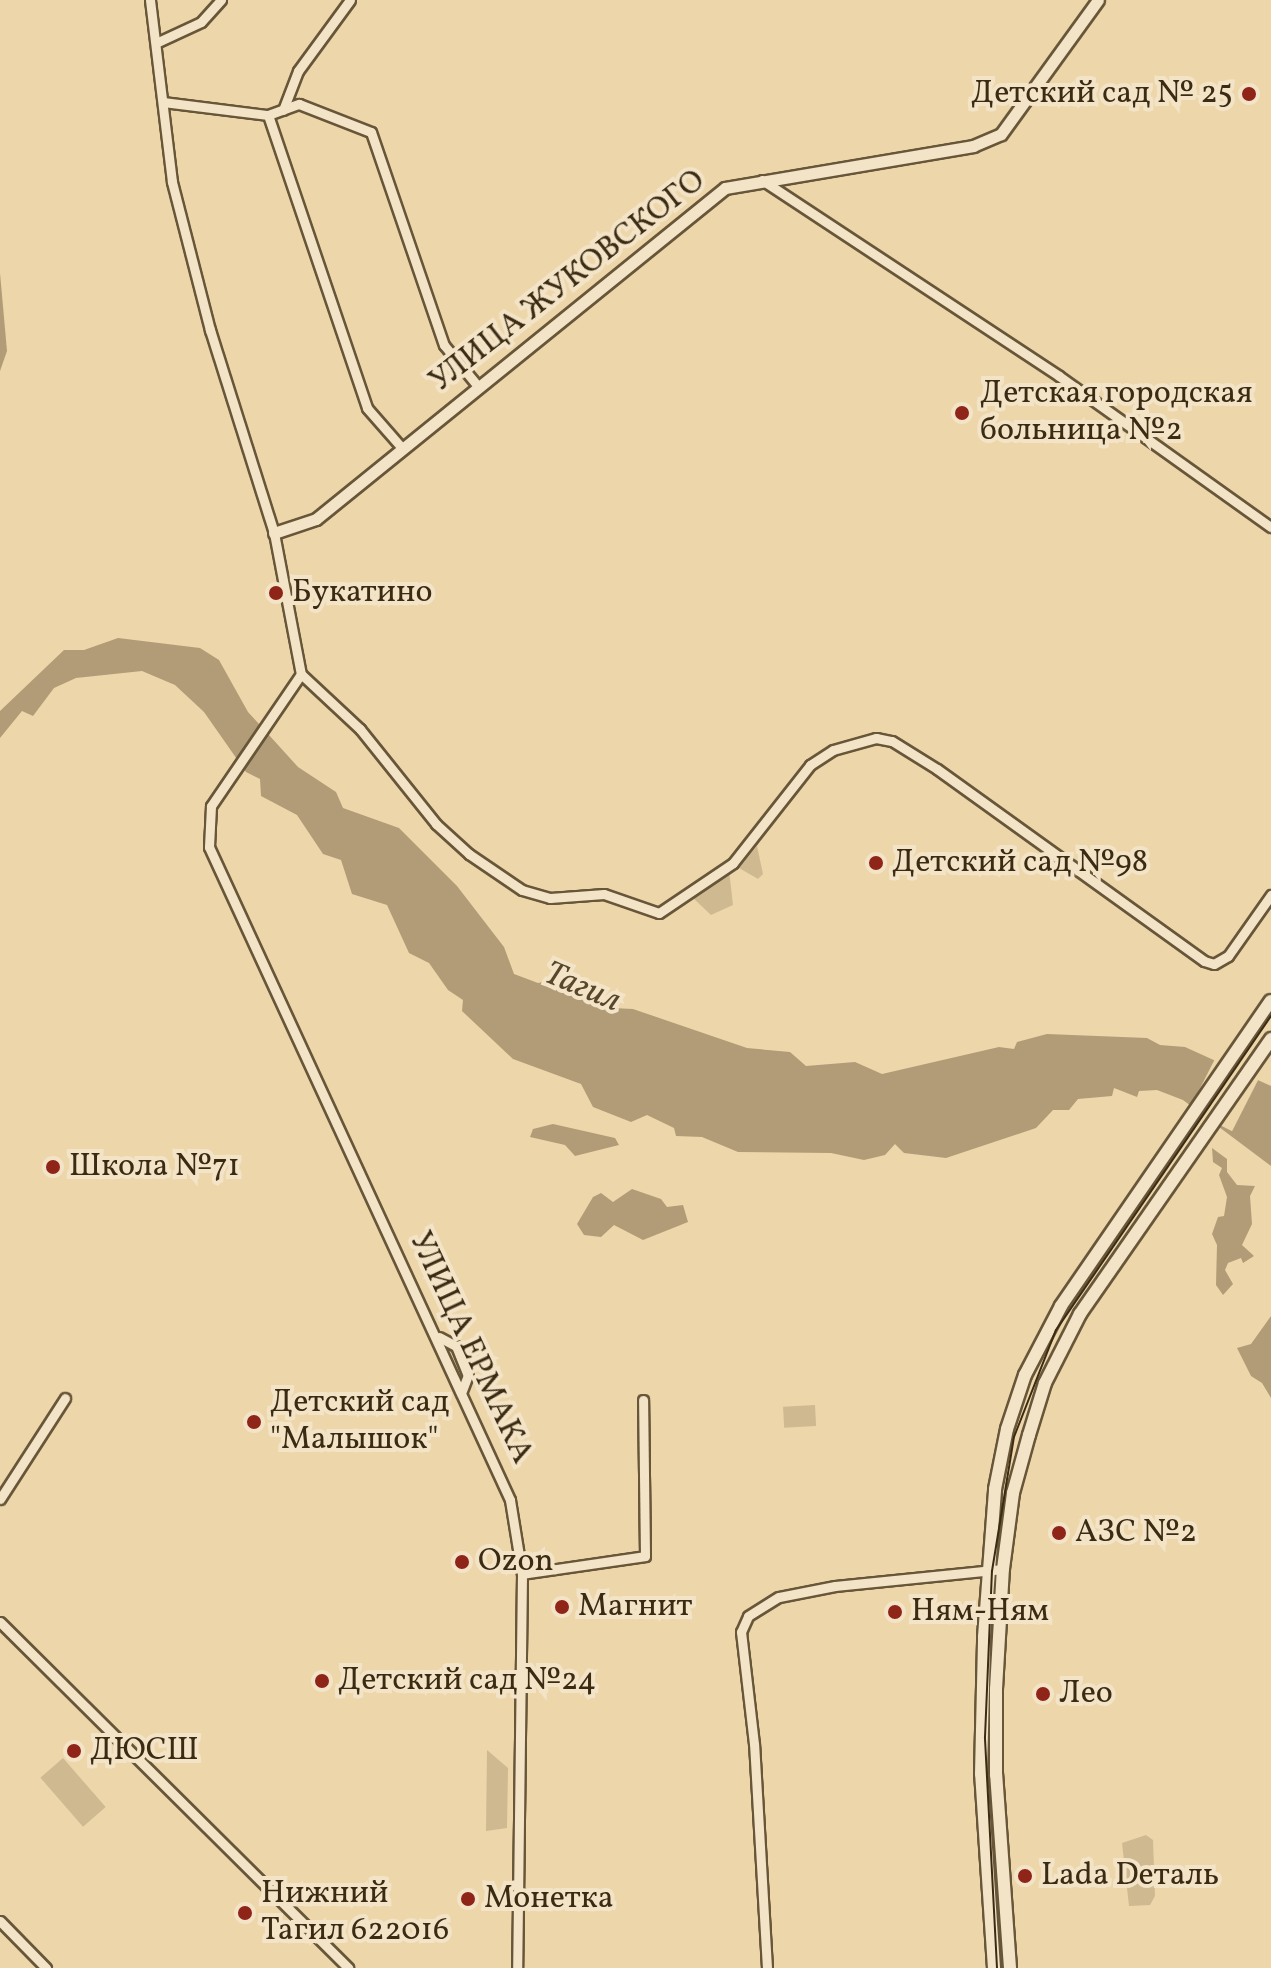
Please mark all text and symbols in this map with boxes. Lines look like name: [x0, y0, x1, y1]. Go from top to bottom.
place label: Детский сад № 25: [971, 75, 1233, 113]
marker: Детский сад № 25: [1240, 85, 1258, 103]
street label: УЛИЦА ЖУКОВСКОГО: [423, 162, 713, 402]
place label: Детская городская больница №2: [980, 376, 1253, 451]
marker: Детская городская больница №2: [951, 402, 973, 424]
place label: Букатино: [292, 574, 433, 612]
marker: Букатино: [267, 584, 285, 602]
place label: Детский сад №98: [892, 844, 1148, 882]
marker: Детский сад №98: [867, 854, 885, 872]
water label: Тагил: [538, 954, 626, 1022]
place label: Школа №71: [69, 1148, 240, 1186]
marker: Школа №71: [44, 1158, 62, 1176]
street label: УЛИЦА ЕРМАКА: [399, 1226, 541, 1470]
place label: Детский сад "Малышок": [270, 1385, 449, 1460]
marker: Детский сад "Малышок": [245, 1413, 263, 1431]
place label: АЗС №2: [1075, 1514, 1197, 1552]
marker: АЗС №2: [1050, 1524, 1068, 1542]
place label: Ozon: [478, 1543, 554, 1581]
marker: Ozon: [453, 1553, 471, 1571]
place label: Магнит: [578, 1588, 693, 1626]
place label: Ням-Ням: [911, 1593, 1049, 1631]
marker: Магнит: [553, 1598, 571, 1616]
marker: Ням-Ням: [886, 1603, 904, 1621]
place label: Детский сад №24: [338, 1662, 596, 1700]
marker: Детский сад №24: [313, 1672, 331, 1690]
place label: Лео: [1059, 1675, 1113, 1713]
marker: Лео: [1034, 1685, 1052, 1703]
place label: ДЮСШ: [90, 1732, 199, 1770]
marker: ДЮСШ: [65, 1742, 83, 1760]
place label: Lada Dеталь: [1041, 1857, 1219, 1895]
marker: Lada Dеталь: [1016, 1867, 1034, 1885]
place label: Нижний Тагил 622016: [261, 1876, 449, 1951]
place label: Монетка: [484, 1880, 614, 1918]
marker: Монетка: [459, 1890, 477, 1908]
marker: Нижний Тагил 622016: [236, 1904, 254, 1922]

